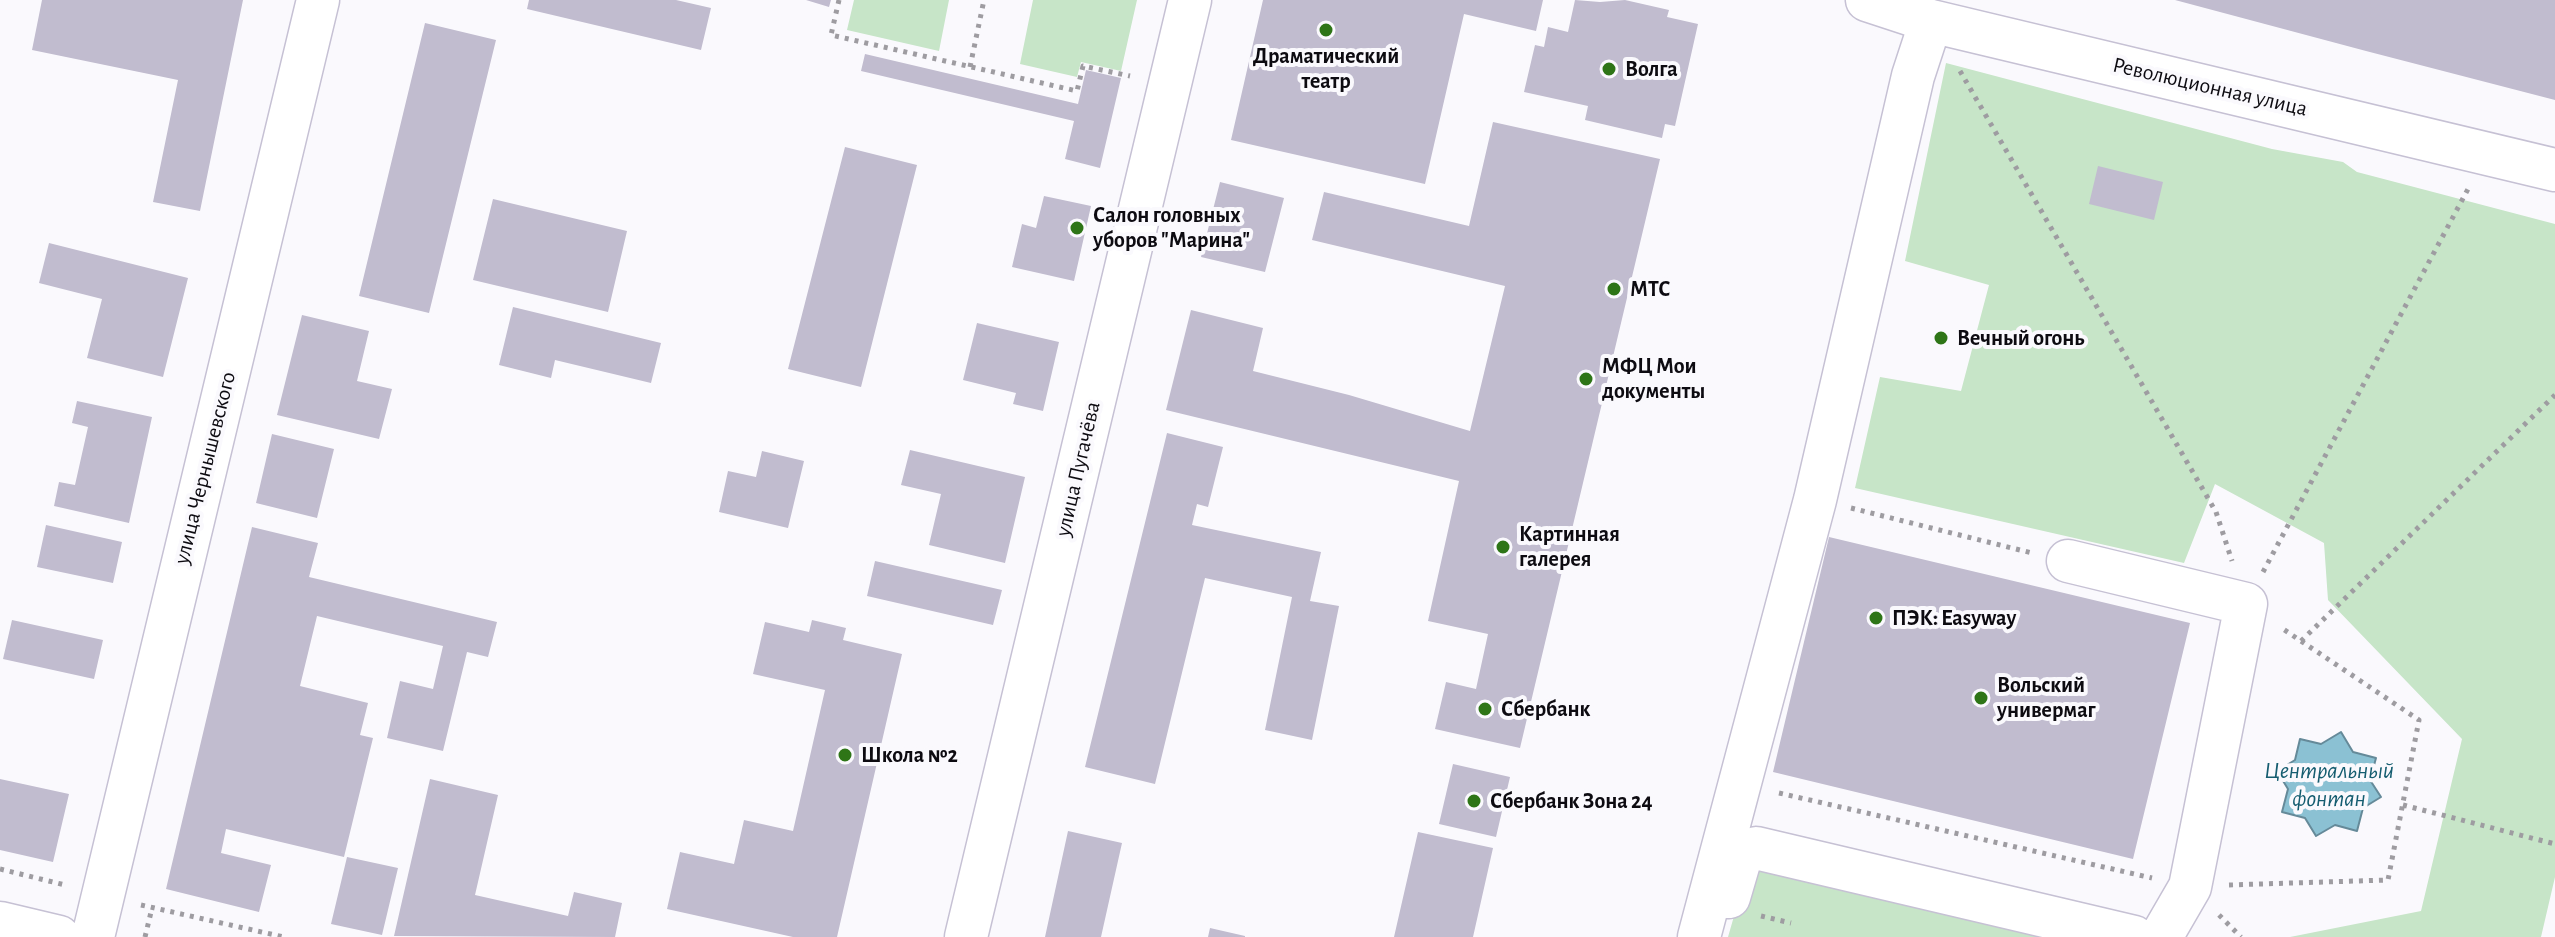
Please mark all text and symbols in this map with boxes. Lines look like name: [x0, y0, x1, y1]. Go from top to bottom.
marker: Драматический театр: [1317, 21, 1335, 39]
place label: Драматический театр: [1253, 43, 1399, 94]
street label: Революционная улица: [2110, 52, 2310, 122]
place label: Волга: [1625, 56, 1678, 82]
marker: Волга: [1600, 60, 1618, 78]
place label: Салон головных уборов "Марина": [1093, 202, 1250, 254]
marker: Салон головных уборов "Марина": [1068, 219, 1086, 237]
place label: МТС: [1630, 276, 1670, 302]
marker: МТС: [1605, 280, 1623, 298]
place label: Вечный огонь: [1957, 325, 2084, 351]
marker: Вечный огонь: [1932, 329, 1950, 347]
place label: МФЦ Мои документы: [1602, 353, 1705, 404]
street label: улица Чернышевского: [168, 369, 242, 567]
marker: МФЦ Мои документы: [1577, 370, 1595, 388]
street label: улица Пугачёва: [1050, 399, 1106, 539]
place label: Картинная галерея: [1519, 521, 1620, 572]
marker: Картинная галерея: [1494, 538, 1512, 556]
place label: ПЭК: Easyway: [1892, 605, 2016, 631]
marker: ПЭК: Easyway: [1867, 609, 1885, 627]
place label: Вольский универмаг: [1997, 672, 2096, 724]
marker: Вольский универмаг: [1972, 689, 1990, 707]
place label: Сбербанк: [1501, 696, 1590, 722]
marker: Сбербанк: [1476, 700, 1494, 718]
place label: Школа №2: [861, 742, 958, 768]
marker: Школа №2: [836, 746, 854, 764]
water label: Центральный фонтан: [2264, 757, 2394, 813]
place label: Сбербанк Зона 24: [1490, 788, 1652, 814]
marker: Сбербанк Зона 24: [1465, 792, 1483, 810]

